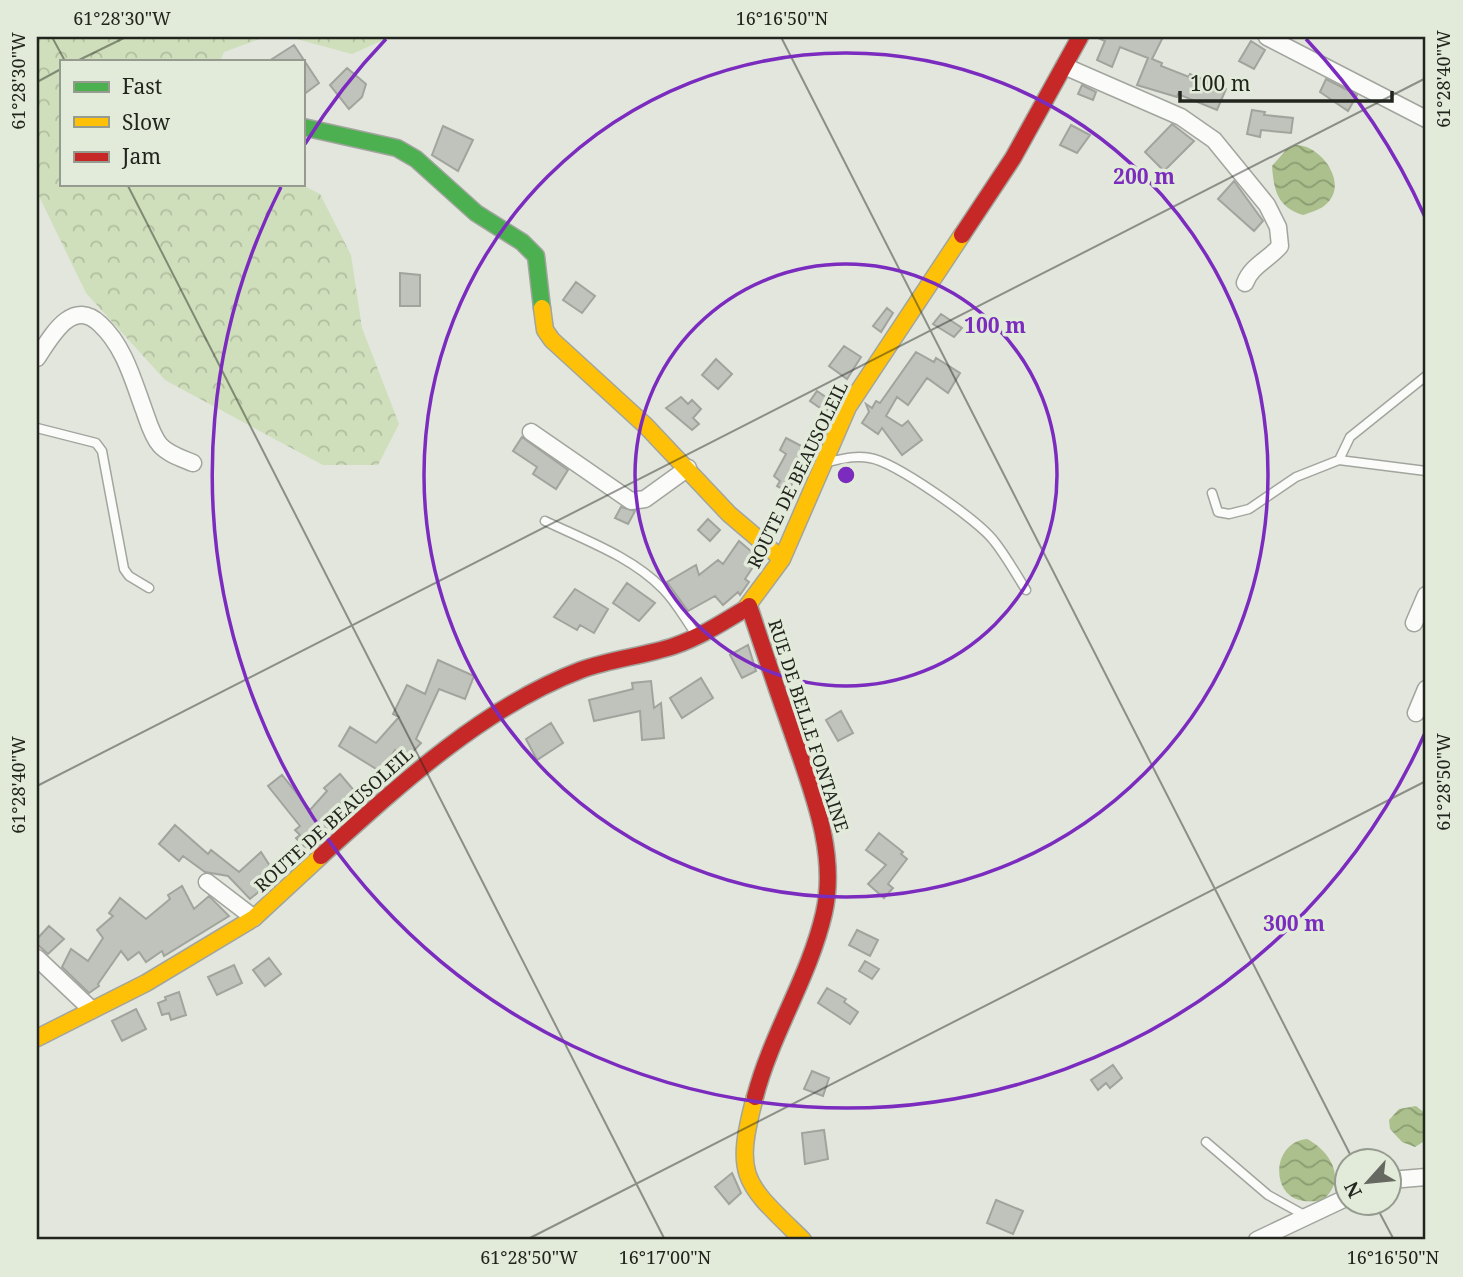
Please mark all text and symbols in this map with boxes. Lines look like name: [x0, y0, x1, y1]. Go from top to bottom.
text: 61°28'30"W: [73, 6, 171, 30]
text: 16°16'50"N: [736, 6, 829, 30]
text: 61°28'40"W: [1431, 30, 1455, 128]
text: 61°28'30"W: [6, 32, 30, 130]
legend: [60, 60, 304, 186]
scale bar: [1180, 60, 1391, 104]
text: 100 m: [1190, 69, 1251, 97]
text: Fast: [122, 72, 162, 100]
text: Slow: [122, 108, 171, 136]
text: Jam: [121, 142, 161, 170]
text: 200 m: [1113, 162, 1175, 190]
text: 100 m: [964, 311, 1026, 339]
street label: ROUTE DE BEAUSOLEIL: [741, 377, 853, 572]
centre of rings: [834, 463, 858, 487]
street label: RUE DE BELLE FONTAINE: [763, 616, 855, 835]
text: 61°28'50"W: [1431, 733, 1455, 831]
text: 61°28'40"W: [6, 736, 30, 834]
street label: ROUTE DE BEAUSOLEIL: [249, 742, 418, 897]
text: 300 m: [1263, 909, 1325, 937]
north arrow: [1334, 1148, 1404, 1218]
text: N: [1338, 1177, 1368, 1202]
text: 61°28'50"W: [480, 1245, 578, 1269]
text: 16°17'00"N: [619, 1245, 712, 1269]
text: 16°16'50"N: [1347, 1245, 1440, 1269]

